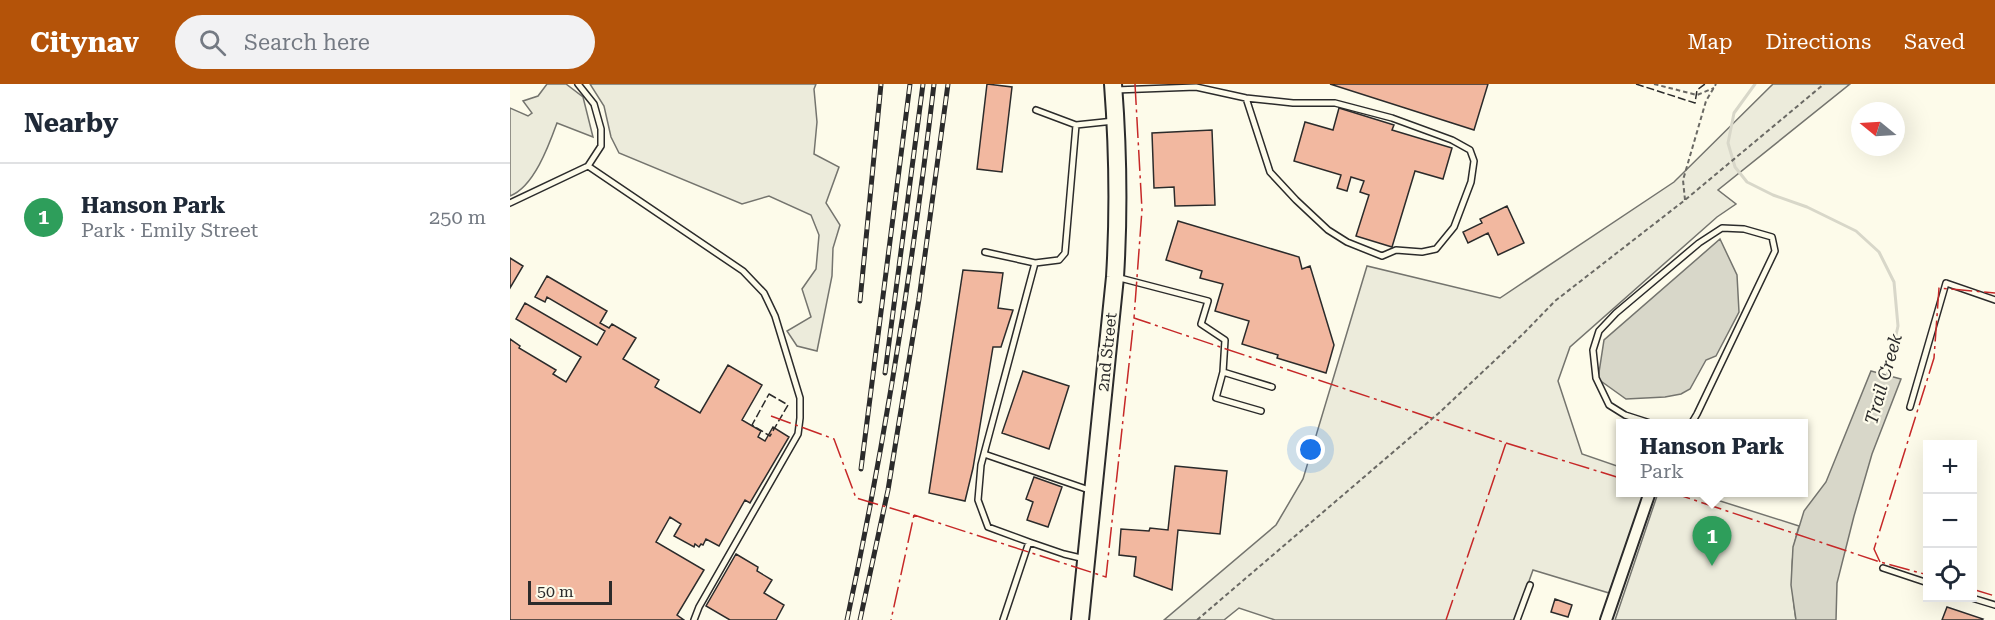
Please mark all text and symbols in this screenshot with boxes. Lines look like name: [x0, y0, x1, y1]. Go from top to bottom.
search box: [175, 15, 595, 69]
text: Citynav: [30, 26, 139, 59]
icon: search: [196, 26, 229, 59]
text: Search here: [244, 30, 370, 55]
text: Map: [1688, 30, 1732, 54]
text: Directions: [1765, 30, 1871, 54]
text: Saved: [1904, 30, 1965, 54]
north arrow: [1851, 102, 1905, 156]
text: Nearby: [24, 108, 118, 138]
text: Hanson Park: [81, 193, 226, 218]
text: 1: [38, 205, 49, 229]
text: 250 m: [429, 205, 486, 229]
text: Park · Emily Street: [81, 218, 258, 242]
street label: 2nd Street: [1093, 311, 1121, 393]
water label: Trail Creek: [1860, 331, 1906, 427]
popup: [1616, 419, 1808, 497]
text: Hanson Park: [1640, 434, 1784, 459]
your location: [1296, 435, 1325, 464]
map controls: [1923, 440, 1977, 602]
button: +: [1923, 440, 1977, 494]
text: Park: [1640, 459, 1684, 483]
button: −: [1923, 494, 1977, 548]
pin: 1: [1692, 516, 1732, 566]
button: locate: [1923, 548, 1977, 602]
scale bar: [528, 578, 612, 606]
text: 50 m: [537, 582, 574, 601]

